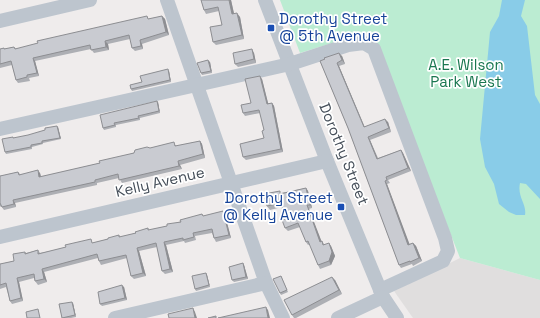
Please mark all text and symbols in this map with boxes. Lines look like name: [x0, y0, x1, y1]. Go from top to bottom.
place label: Dorothy Street @ 5th Avenue: [279, 9, 388, 45]
marker: Dorothy Street @ 5th Avenue: [266, 23, 276, 33]
park label: A.E. Wilson Park West: [428, 55, 504, 91]
street label: Dorothy Street: [315, 100, 374, 208]
street label: Kelly Avenue: [113, 162, 206, 201]
place label: Dorothy Street @ Kelly Avenue: [223, 188, 333, 224]
marker: Dorothy Street @ Kelly Avenue: [336, 202, 346, 212]

